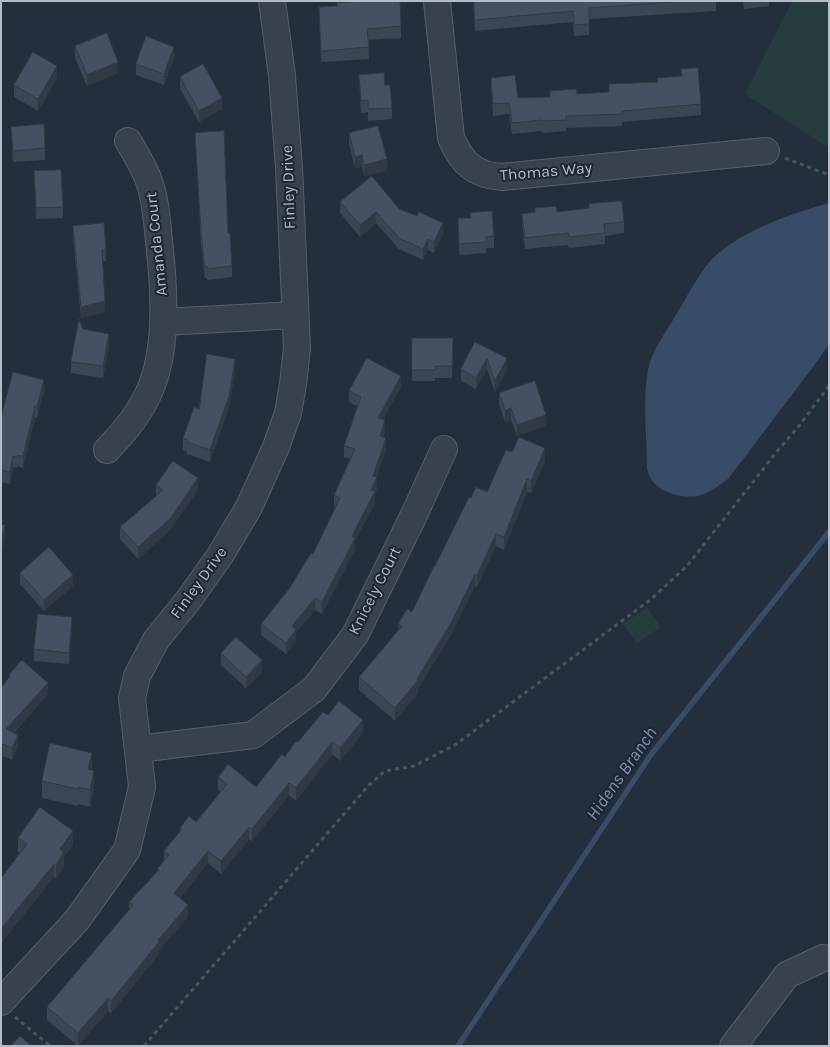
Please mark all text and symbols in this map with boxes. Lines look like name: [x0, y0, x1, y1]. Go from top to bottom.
street label: Finley Drive: [278, 145, 300, 229]
street label: Thomas Way: [499, 158, 593, 186]
street label: Amanda Court: [142, 191, 172, 297]
street label: Finley Drive: [167, 543, 231, 623]
street label: Knicely Court: [345, 544, 405, 638]
water label: Hidens Branch: [582, 723, 662, 825]

